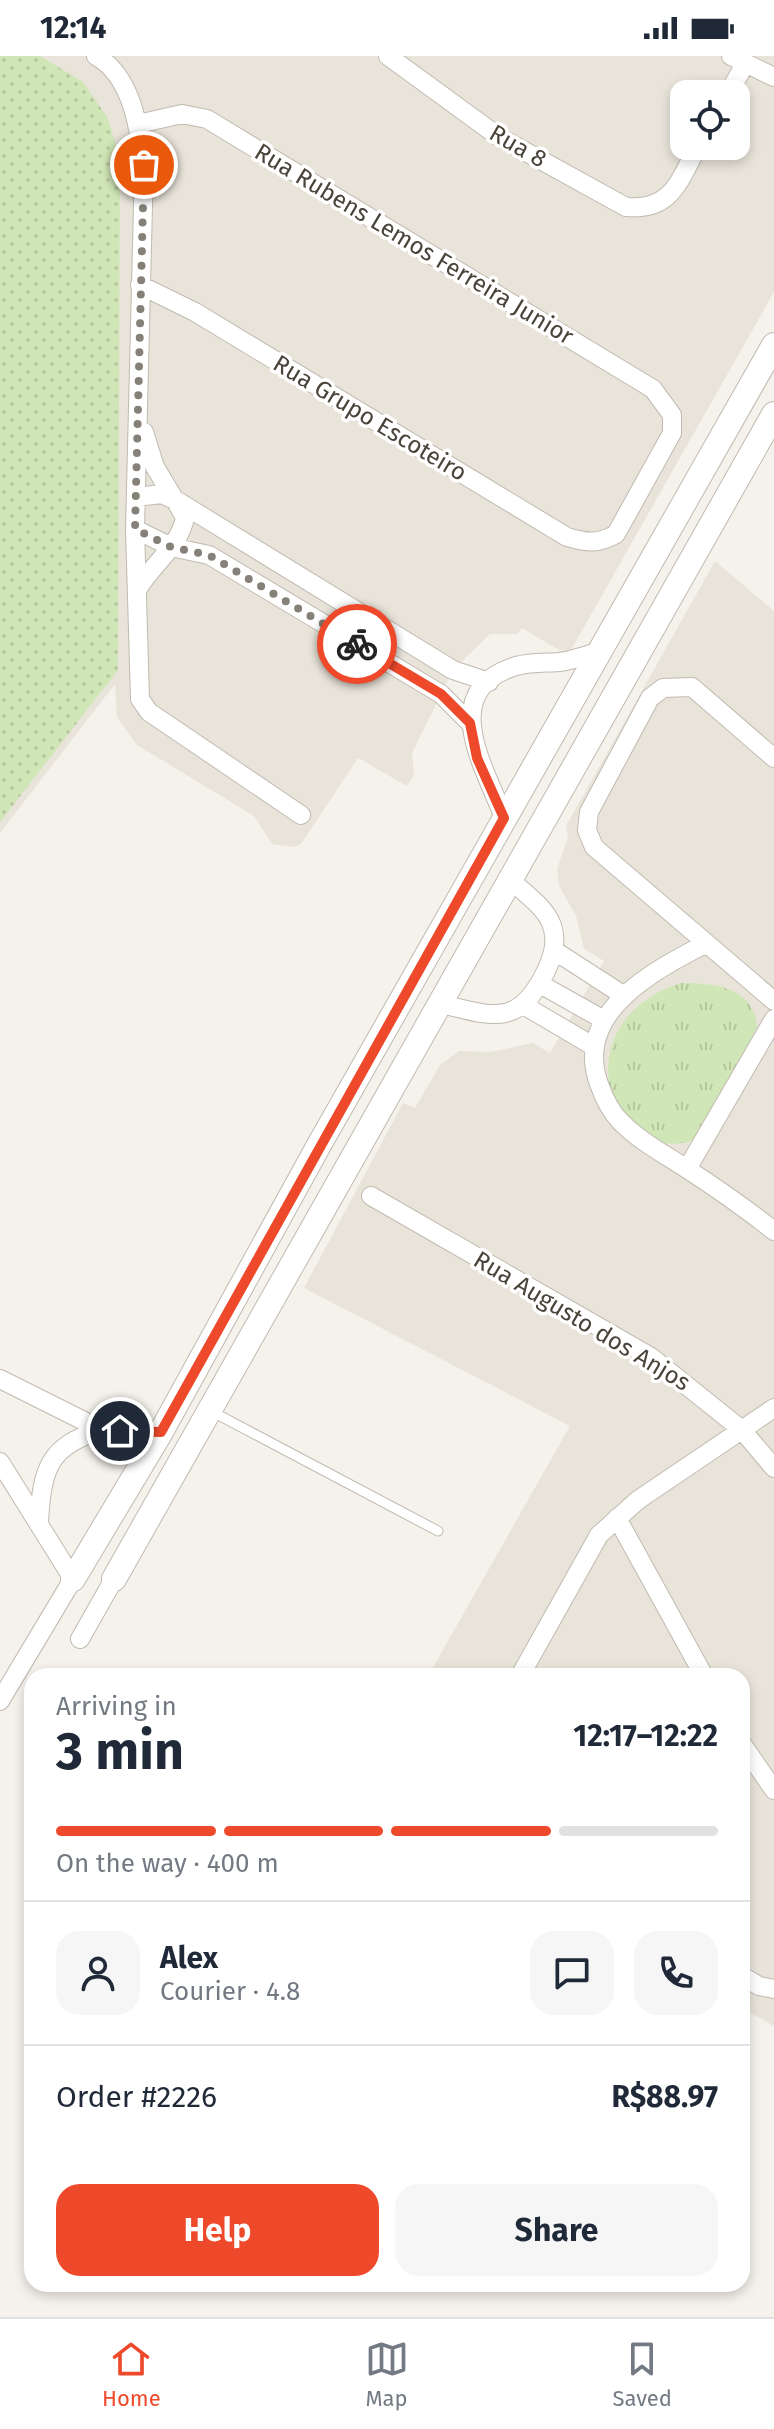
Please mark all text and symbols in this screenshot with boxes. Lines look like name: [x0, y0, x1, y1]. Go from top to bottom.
text: 12:14: [40, 10, 106, 46]
map controls: [670, 80, 750, 160]
button: locate: [670, 80, 750, 160]
street label: Rua 8: [485, 119, 551, 173]
pin: [110, 131, 178, 199]
street label: Rua Rubens Lemos Ferreira Junior: [250, 138, 579, 351]
icon: bag: [122, 143, 166, 187]
street label: Rua Grupo Escoteiro: [268, 349, 472, 487]
courier: [317, 604, 397, 684]
icon: bike: [335, 622, 379, 666]
street label: Rua Augusto dos Anjos: [469, 1245, 695, 1397]
pin: [86, 1397, 154, 1465]
icon: home: [98, 1409, 142, 1453]
text: Arriving in: [56, 1691, 177, 1722]
text: 12:17–12:22: [573, 1718, 718, 1754]
text: 3 min: [56, 1720, 184, 1783]
text: On the way · 400 m: [56, 1848, 279, 1879]
button: person: [56, 1931, 140, 2015]
button: chat: [530, 1931, 614, 2015]
button: phone: [634, 1931, 718, 2015]
text: Alex: [160, 1940, 218, 1976]
text: Courier · 4.8: [160, 1976, 300, 2007]
text: Order #2226: [56, 2079, 217, 2115]
text: R$88.97: [611, 2079, 718, 2115]
button: Help: [56, 2184, 379, 2276]
button: Share: [395, 2184, 718, 2276]
tab: Home: [102, 2337, 161, 2412]
tab: Map: [365, 2337, 409, 2412]
tab: Saved: [613, 2337, 672, 2412]

